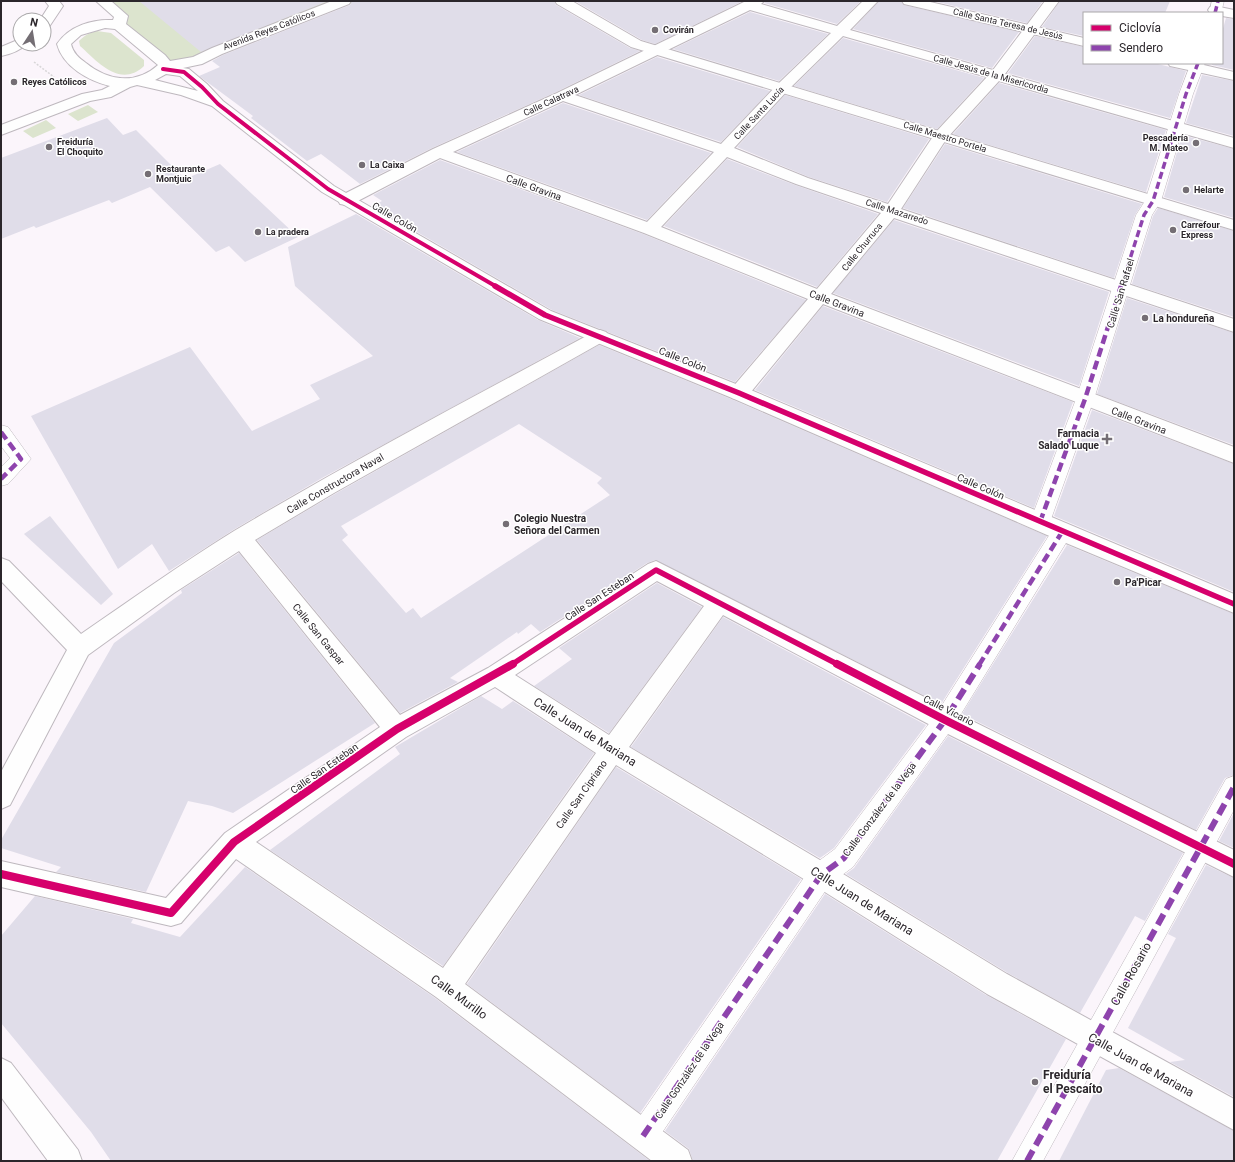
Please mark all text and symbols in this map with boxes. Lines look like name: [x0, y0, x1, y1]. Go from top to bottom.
street label: Calle Santa Teresa de Jesús: [952, 6, 1064, 42]
street label: Avenida Reyes Católicos: [222, 8, 317, 52]
north arrow: [12, 12, 52, 52]
legend: [1083, 12, 1223, 64]
text: N: [29, 16, 39, 30]
text: Ciclovía: [1119, 21, 1161, 35]
marker: Covirán: [650, 25, 660, 35]
place label: Covirán: [663, 25, 694, 35]
text: Sendero: [1119, 41, 1163, 55]
street label: Calle Jesús de la Misericordia: [932, 53, 1050, 95]
marker: Reyes Católicos: [9, 77, 19, 87]
place label: Reyes Católicos: [22, 77, 87, 87]
street label: Calle Calatrava: [522, 84, 580, 118]
street label: Calle Santa Lucía: [732, 84, 786, 142]
street label: Calle Maestro Portela: [902, 120, 988, 154]
place label: Pescadería M. Mateo: [1143, 133, 1188, 153]
place label: Freiduría El Choquito: [57, 137, 103, 157]
marker: Pescadería M. Mateo: [1191, 138, 1201, 148]
marker: Freiduría El Choquito: [44, 142, 54, 152]
marker: La Caixa: [357, 160, 367, 170]
place label: La Caixa: [370, 160, 405, 170]
place label: Restaurante Montjuic: [156, 164, 205, 184]
marker: Restaurante Montjuic: [143, 169, 153, 179]
street label: Calle Gravina: [505, 172, 563, 203]
marker: Helarte: [1181, 185, 1191, 195]
place label: Helarte: [1194, 185, 1224, 195]
street label: Calle Mazarredo: [864, 197, 930, 227]
street label: Calle Colón: [370, 200, 419, 235]
place label: Carrefour Express: [1181, 220, 1220, 240]
street label: Calle Churruca: [840, 221, 884, 273]
marker: Carrefour Express: [1168, 225, 1178, 235]
marker: La pradera: [253, 227, 263, 237]
place label: La pradera: [266, 227, 309, 237]
street label: Calle San Rafael: [1105, 257, 1136, 329]
street label: Calle Gravina: [808, 288, 866, 319]
marker: La hondureña: [1140, 313, 1150, 323]
place label: La hondureña: [1153, 313, 1215, 324]
street label: Calle Colón: [657, 345, 708, 374]
street label: Calle Gravina: [1110, 405, 1168, 436]
place label: Farmacia Salado Luque: [1038, 428, 1100, 451]
marker: Farmacia Salado Luque: [1102, 434, 1112, 444]
street label: Calle Constructora Naval: [285, 451, 386, 516]
street label: Calle Colón: [955, 472, 1006, 501]
place label: Colegio Nuestra Señora del Carmen: [514, 513, 600, 536]
marker: Colegio Nuestra Señora del Carmen: [501, 519, 511, 529]
street label: Calle San Esteban: [563, 570, 636, 623]
marker: Pa'Picar: [1112, 577, 1122, 587]
place label: Pa'Picar: [1125, 577, 1162, 588]
street label: Calle San Gaspar: [290, 601, 347, 668]
street label: Calle Vicario: [922, 693, 976, 728]
street label: Calle Juan de Mariana: [531, 695, 639, 769]
street label: Calle San Esteban: [288, 741, 360, 796]
street label: Calle San Cipriano: [554, 758, 609, 831]
street label: Calle González de la Vega: [841, 760, 918, 858]
street label: Calle Juan de Mariana: [808, 864, 916, 938]
street label: Calle Rosario: [1108, 940, 1154, 1008]
street label: Calle Murillo: [428, 972, 490, 1022]
street label: Calle González de la Vega: [653, 1020, 726, 1121]
street label: Calle Juan de Mariana: [1086, 1030, 1196, 1100]
place label: Freiduría el Pescaíto: [1043, 1068, 1103, 1096]
marker: Freiduría el Pescaíto: [1030, 1077, 1040, 1087]

